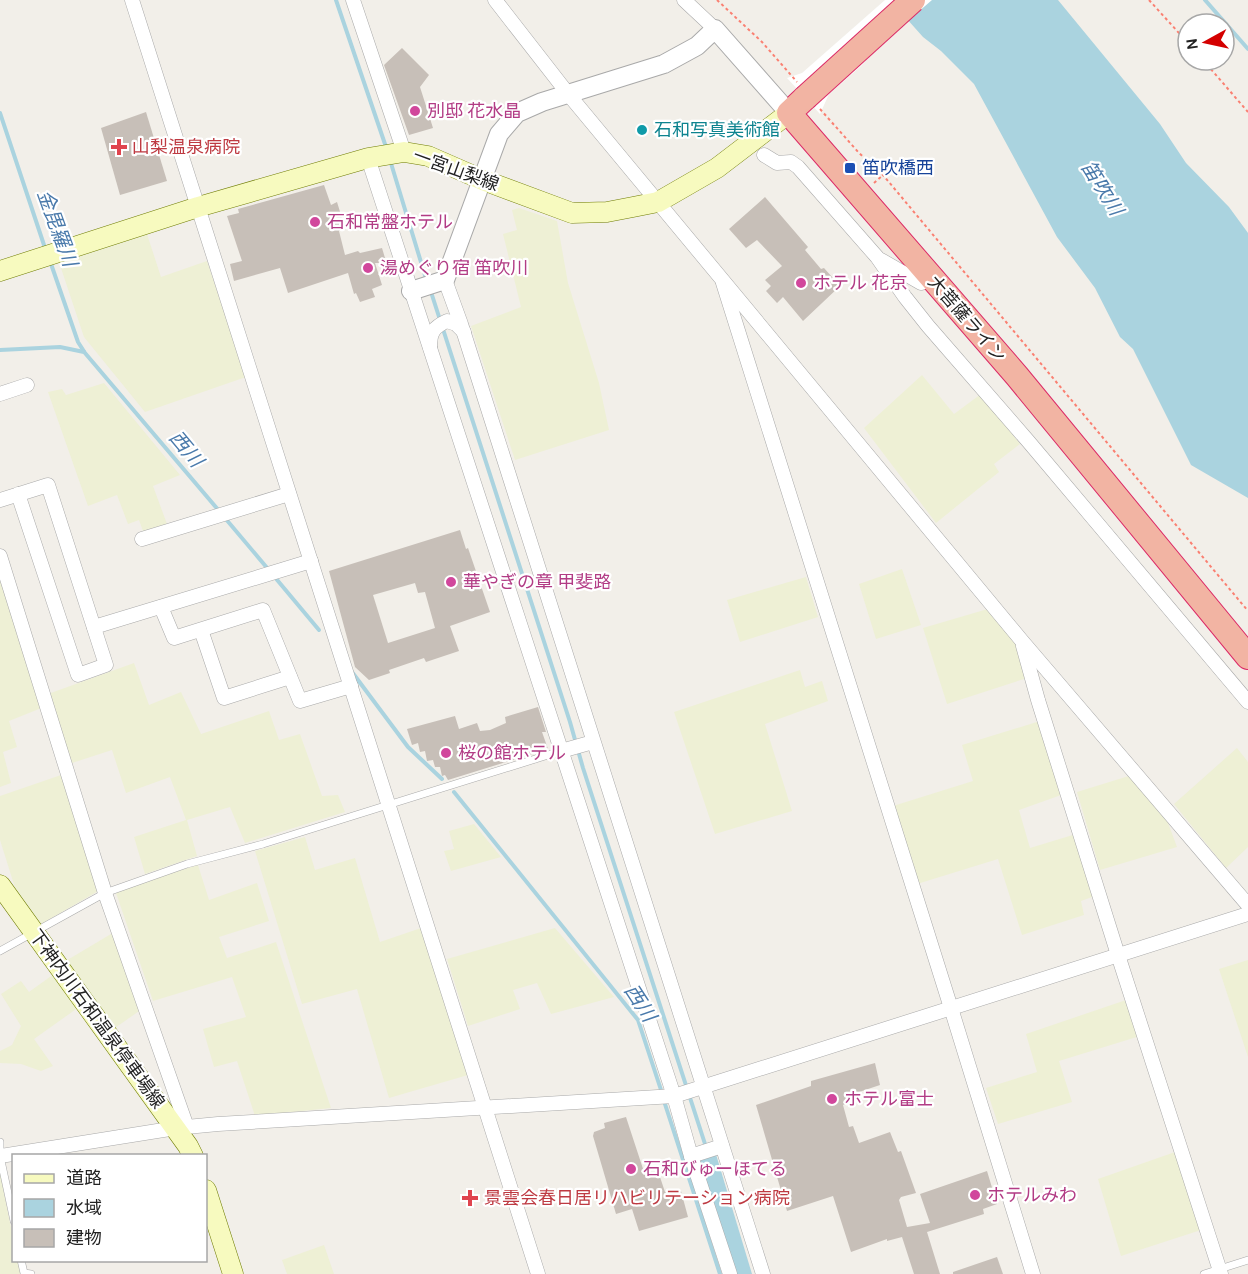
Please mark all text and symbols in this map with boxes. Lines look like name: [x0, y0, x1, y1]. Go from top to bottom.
north arrow: [1176, 12, 1236, 72]
text: N: [1181, 37, 1202, 51]
place label: 別邸 花水晶: [427, 100, 521, 122]
marker: 別邸 花水晶: [408, 104, 422, 118]
place label: 石和写真美術館: [654, 119, 780, 141]
marker: 石和写真美術館: [635, 123, 649, 137]
place label: 山梨温泉病院: [132, 136, 240, 158]
marker: 山梨温泉病院: [110, 138, 128, 156]
street label: 一宮山梨線: [410, 144, 502, 196]
water label: 笛吹川: [1076, 156, 1129, 221]
place label: 笛吹橋西: [862, 157, 934, 179]
marker: 笛吹橋西: [843, 161, 857, 175]
water label: 金毘羅川: [33, 186, 82, 271]
place label: 石和常盤ホテル: [327, 211, 453, 233]
marker: 石和常盤ホテル: [308, 215, 322, 229]
place label: 湯めぐり宿 笛吹川: [380, 257, 528, 279]
marker: 湯めぐり宿 笛吹川: [361, 261, 375, 275]
street label: 大菩薩ライン: [923, 271, 1011, 367]
place label: ホテル 花京: [813, 272, 907, 294]
marker: ホテル 花京: [794, 276, 808, 290]
water label: 西川: [164, 426, 209, 473]
place label: 華やぎの章 甲斐路: [463, 571, 611, 593]
marker: 華やぎの章 甲斐路: [444, 575, 458, 589]
place label: 桜の館ホテル: [458, 742, 566, 764]
marker: 桜の館ホテル: [439, 746, 453, 760]
street label: 下神内川石和温泉停車場線: [25, 925, 169, 1113]
water label: 西川: [619, 980, 662, 1028]
place label: ホテル富士: [844, 1088, 934, 1110]
marker: ホテル富士: [825, 1092, 839, 1106]
legend: [12, 1154, 207, 1262]
place label: 石和びゅーほてる: [643, 1158, 787, 1180]
marker: 石和びゅーほてる: [624, 1162, 638, 1176]
text: 道路: [66, 1167, 102, 1189]
place label: ホテルみわ: [987, 1184, 1077, 1206]
place label: 景雲会春日居リハビリテーション病院: [484, 1187, 790, 1209]
marker: ホテルみわ: [968, 1188, 982, 1202]
marker: 景雲会春日居リハビリテーション病院: [461, 1189, 479, 1207]
text: 水域: [66, 1197, 102, 1219]
text: 建物: [66, 1227, 102, 1249]

